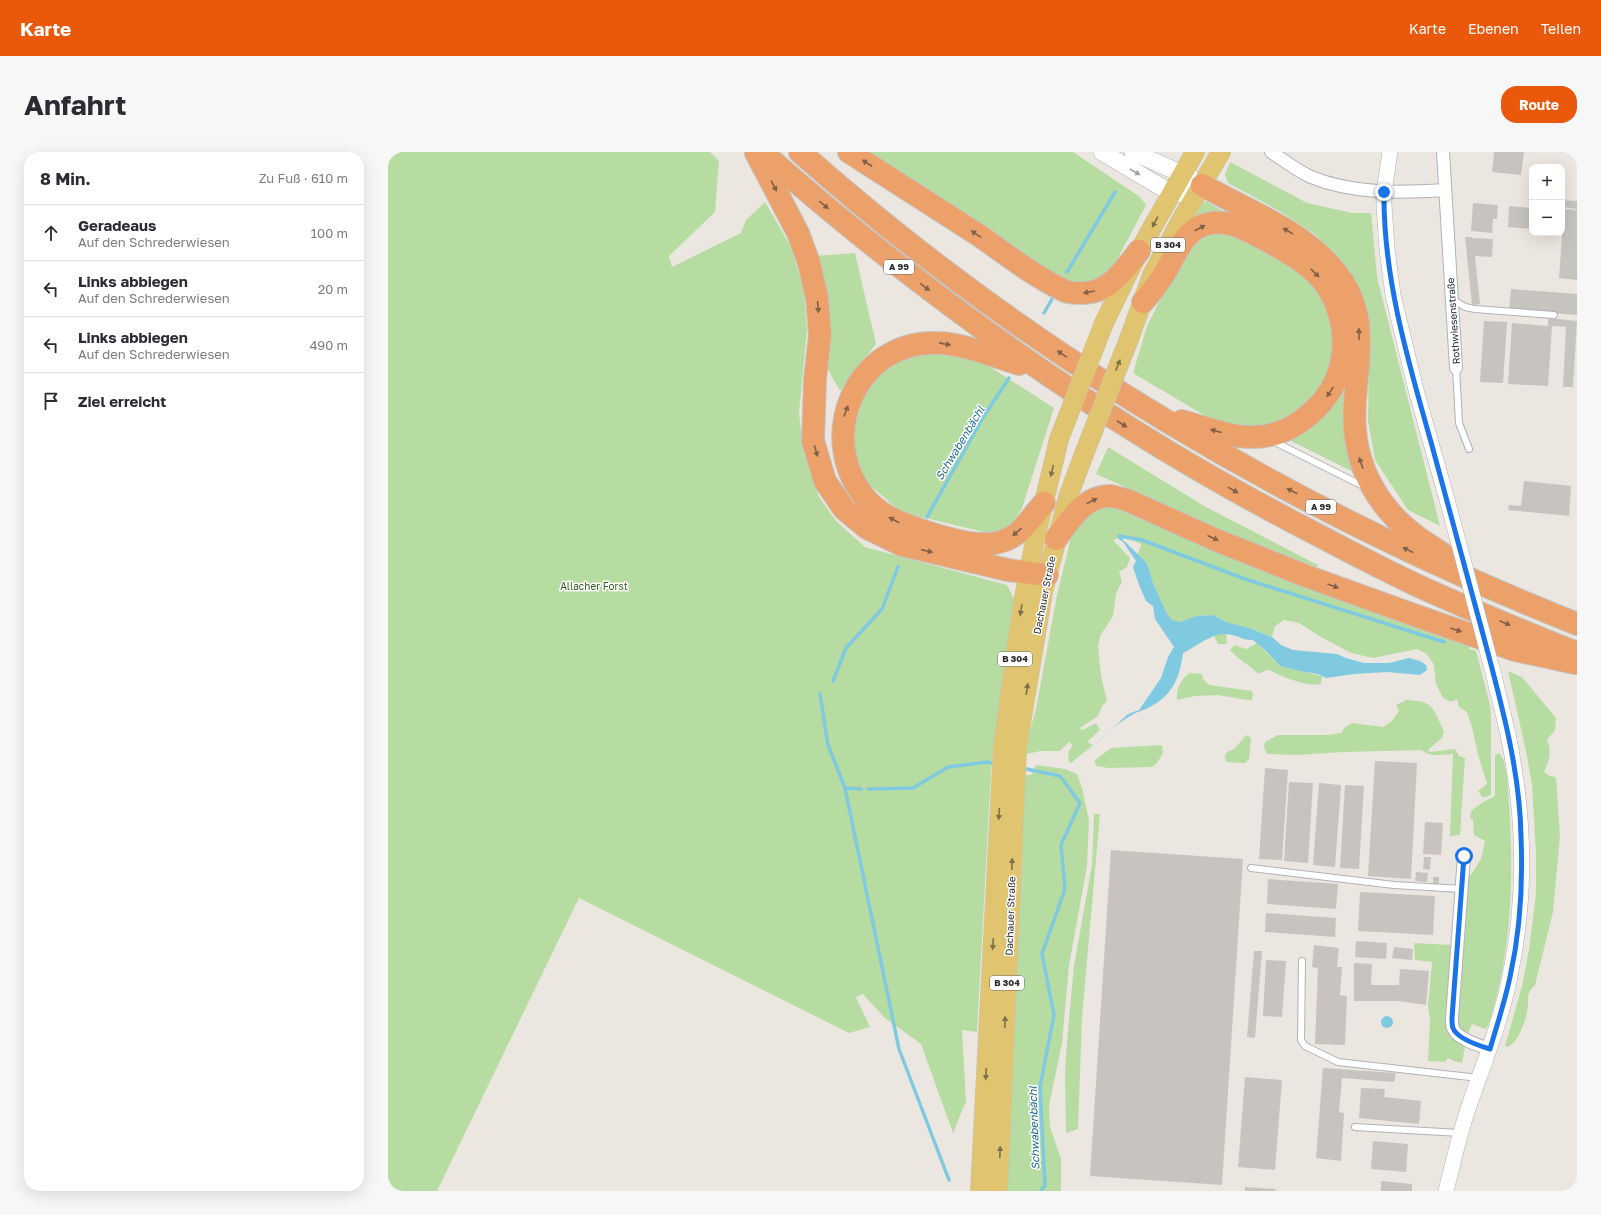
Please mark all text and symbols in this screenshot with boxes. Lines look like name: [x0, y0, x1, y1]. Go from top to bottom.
text: Karte: [20, 17, 71, 40]
text: Karte: [1409, 20, 1446, 37]
text: Ebenen: [1468, 20, 1519, 37]
text: Teilen: [1541, 20, 1581, 37]
button: Route: [1501, 86, 1577, 123]
text: Anfahrt: [24, 88, 126, 121]
one-way arrow: [862, 159, 872, 167]
map controls: [1529, 164, 1565, 236]
button: +: [1529, 164, 1565, 200]
text: 8 Min.: [40, 168, 91, 189]
one-way arrow: [1130, 168, 1140, 176]
text: Zu Fuß · 610 m: [259, 170, 348, 186]
one-way arrow: [770, 181, 777, 192]
route end: [1375, 183, 1393, 201]
one-way arrow: [818, 200, 829, 209]
button: −: [1529, 200, 1565, 236]
text: Geradeaus: [78, 216, 156, 234]
one-way arrow: [1152, 217, 1158, 228]
icon: ahead: [40, 222, 62, 244]
text: 100 m: [311, 225, 348, 241]
one-way arrow: [1194, 225, 1206, 231]
one-way arrow: [1282, 228, 1294, 235]
one-way arrow: [971, 230, 981, 238]
text: Auf den Schrederwiesen: [78, 234, 230, 250]
road number: B 304: [1151, 238, 1185, 252]
road number: A 99: [884, 260, 914, 274]
one-way arrow: [1310, 268, 1320, 278]
text: Links abbiegen: [78, 272, 188, 290]
street label: Rothwiesenstraße: [1444, 277, 1462, 365]
icon: left: [40, 278, 62, 300]
text: 20 m: [318, 281, 348, 297]
one-way arrow: [919, 283, 930, 291]
one-way arrow: [1083, 289, 1095, 295]
text: Auf den Schrederwiesen: [78, 290, 230, 306]
one-way arrow: [815, 301, 822, 313]
one-way arrow: [1356, 327, 1362, 340]
text: Links abbiegen: [78, 328, 188, 346]
icon: left: [40, 334, 62, 356]
text: 490 m: [309, 337, 348, 353]
one-way arrow: [938, 341, 951, 347]
text: Auf den Schrederwiesen: [78, 346, 230, 362]
one-way arrow: [1056, 350, 1067, 358]
one-way arrow: [1116, 359, 1122, 371]
one-way arrow: [1326, 386, 1333, 398]
icon: arrive: [40, 390, 62, 412]
text: Ziel erreicht: [78, 392, 166, 410]
water label: Schwabenbächl: [932, 403, 987, 482]
one-way arrow: [844, 404, 850, 416]
one-way arrow: [1117, 420, 1127, 428]
one-way arrow: [1210, 428, 1222, 434]
one-way arrow: [813, 445, 819, 457]
one-way arrow: [1358, 456, 1364, 468]
one-way arrow: [1049, 466, 1055, 478]
one-way arrow: [1227, 487, 1239, 494]
one-way arrow: [1286, 488, 1298, 495]
one-way arrow: [1086, 498, 1098, 504]
road number: A 99: [1306, 500, 1336, 514]
one-way arrow: [889, 517, 900, 523]
one-way arrow: [1012, 527, 1023, 536]
one-way arrow: [1207, 535, 1218, 541]
one-way arrow: [1402, 547, 1414, 553]
one-way arrow: [922, 548, 934, 554]
street label: Dachauer Straße: [1031, 555, 1058, 635]
park label: Allacher Forst: [560, 580, 628, 592]
one-way arrow: [1328, 583, 1340, 589]
one-way arrow: [1018, 604, 1024, 617]
one-way arrow: [1500, 621, 1512, 627]
one-way arrow: [1450, 627, 1462, 633]
road number: B 304: [998, 652, 1032, 666]
one-way arrow: [1025, 683, 1031, 695]
one-way arrow: [996, 808, 1002, 821]
route start: [1455, 847, 1473, 865]
one-way arrow: [1009, 857, 1015, 870]
street label: Dachauer Straße: [1003, 876, 1017, 956]
one-way arrow: [989, 938, 996, 950]
road number: B 304: [990, 976, 1024, 990]
one-way arrow: [1002, 1015, 1008, 1028]
one-way arrow: [983, 1068, 990, 1080]
water label: Schwabenbächl: [1026, 1085, 1041, 1170]
one-way arrow: [996, 1146, 1003, 1158]

